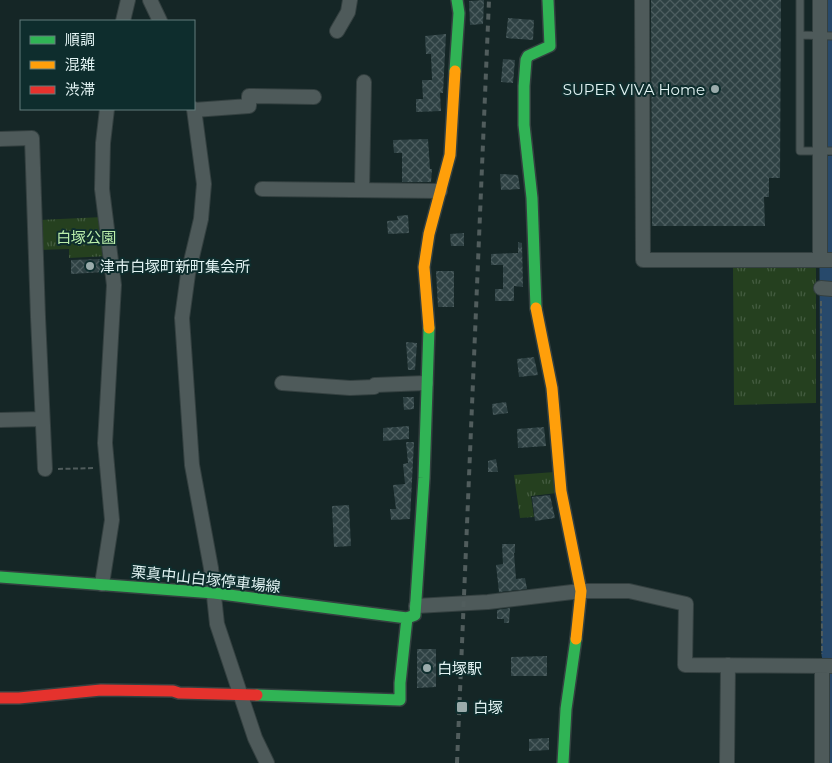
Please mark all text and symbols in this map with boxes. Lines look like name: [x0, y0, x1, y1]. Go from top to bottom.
legend: [20, 20, 195, 110]
text: 順調: [65, 30, 95, 49]
text: 混雑: [65, 55, 95, 74]
text: 渋滞: [65, 80, 95, 99]
place label: SUPER VIVA Home: [563, 80, 705, 99]
marker: SUPER VIVA Home: [709, 83, 721, 95]
park label: 白塚公園: [56, 228, 116, 247]
place label: 津市白塚町新町集会所: [100, 257, 250, 276]
marker: 津市白塚町新町集会所: [84, 260, 96, 272]
street label: 栗真中山白塚停車場線: [130, 562, 282, 596]
place label: 白塚駅: [437, 659, 482, 678]
marker: 白塚駅: [421, 662, 433, 674]
place label: 白塚: [473, 698, 503, 717]
marker: 白塚: [455, 700, 469, 714]

